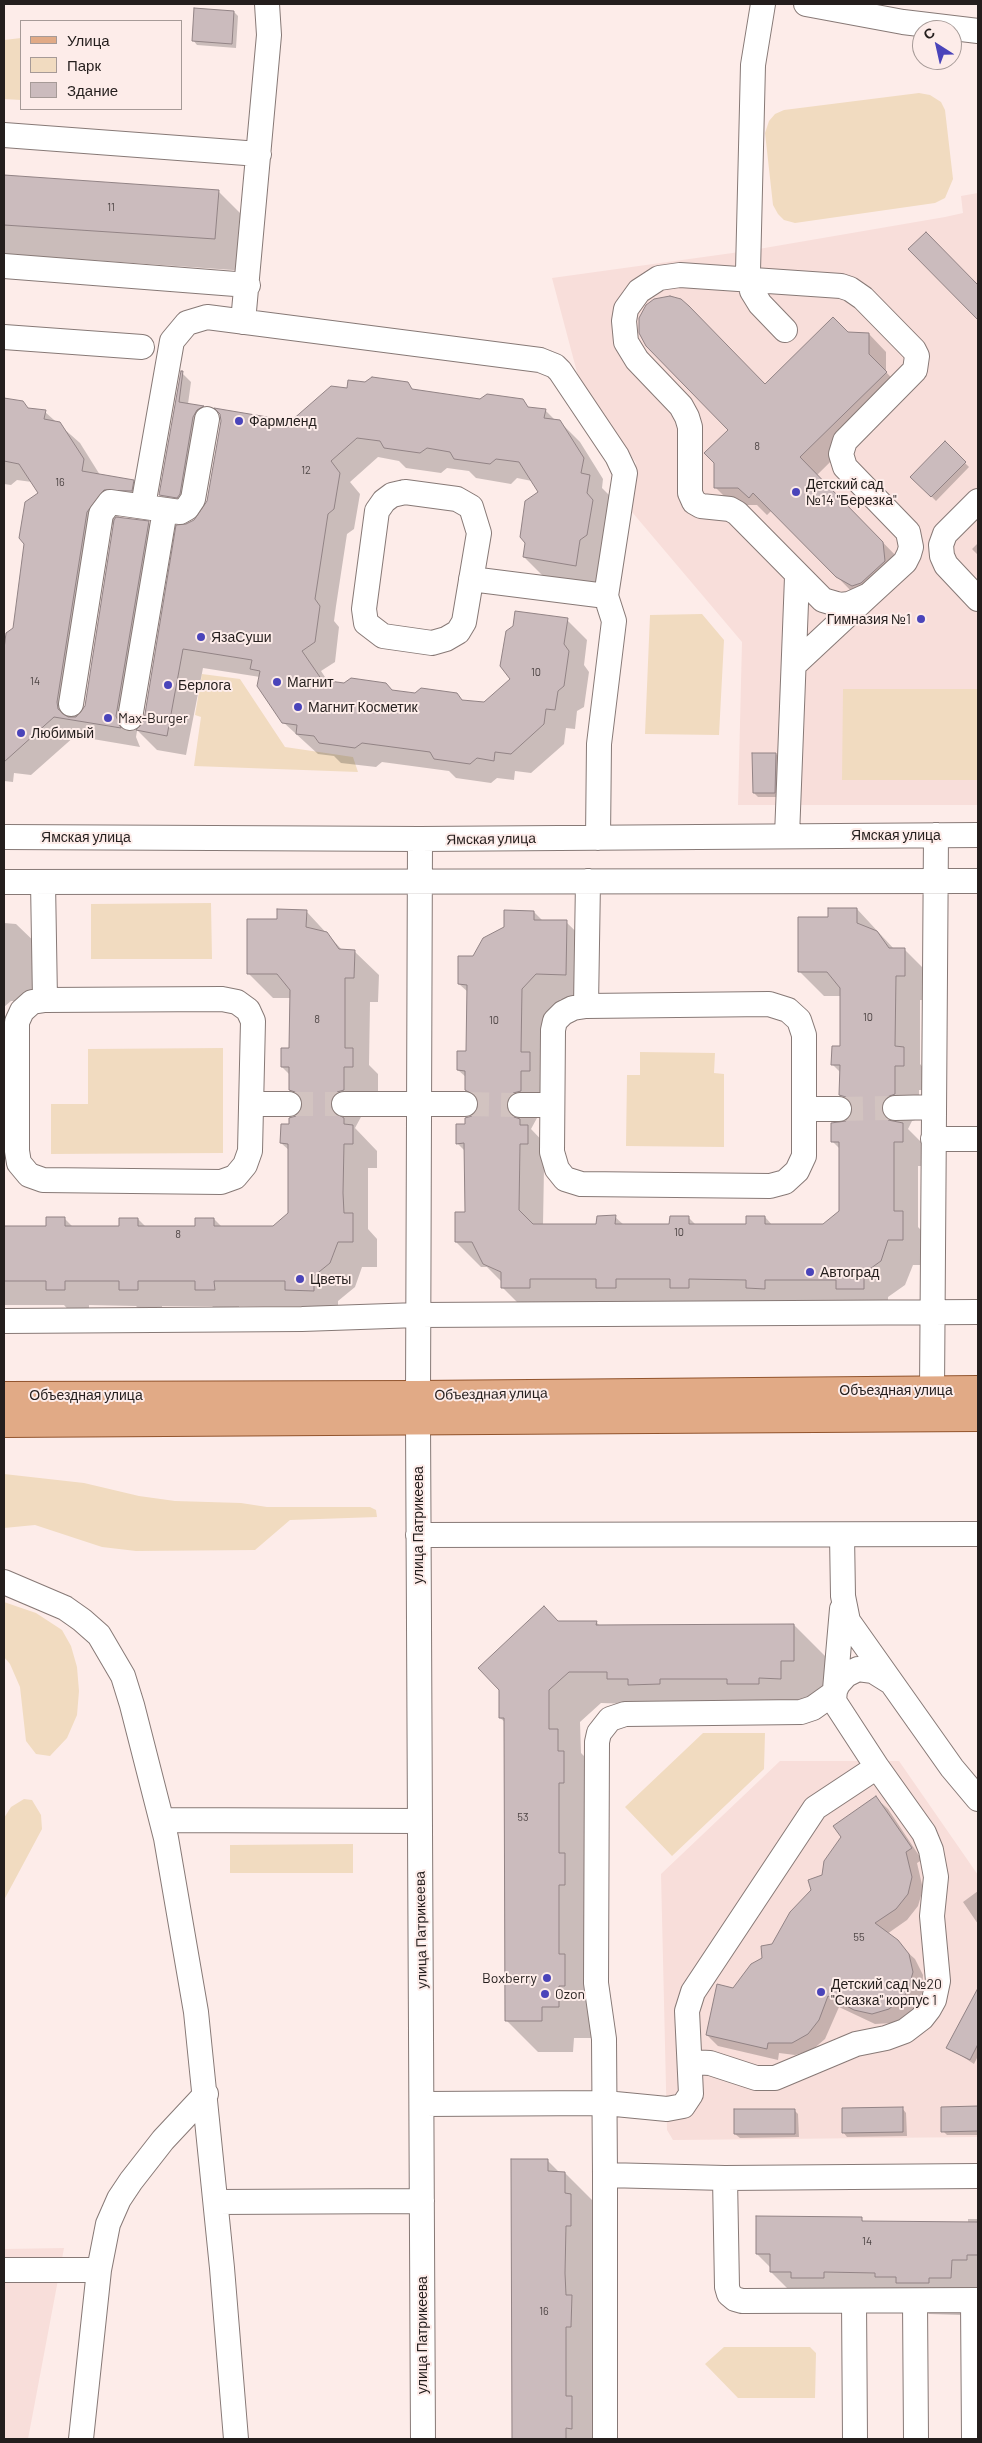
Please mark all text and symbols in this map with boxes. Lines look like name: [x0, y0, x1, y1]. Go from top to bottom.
legend: [20, 20, 182, 110]
north arrow: [912, 20, 962, 70]
text: С: [920, 23, 938, 43]
text: Улица: [67, 31, 110, 49]
text: Парк: [67, 56, 101, 74]
text: Здание: [67, 81, 118, 99]
house number: 11: [107, 200, 115, 214]
place label: Фармленд: [249, 413, 317, 429]
marker: Фармленд: [233, 415, 245, 427]
house number: 8: [754, 439, 760, 453]
house number: 12: [301, 463, 311, 477]
house number: 16: [55, 475, 65, 489]
place label: Детский сад №14 "Березка": [806, 476, 897, 508]
marker: Детский сад №14 "Березка": [790, 486, 802, 498]
place label: Гимназия №1: [827, 611, 911, 627]
marker: Гимназия №1: [915, 613, 927, 625]
place label: ЯзаСуши: [211, 629, 271, 645]
marker: ЯзаСуши: [195, 631, 207, 643]
house number: 10: [531, 665, 541, 679]
house number: 14: [30, 674, 40, 688]
place label: Магнит: [287, 674, 334, 690]
marker: Магнит: [271, 676, 283, 688]
place label: Берлога: [178, 677, 231, 693]
marker: Берлога: [162, 679, 174, 691]
place label: Магнит Косметик: [308, 699, 418, 715]
marker: Магнит Косметик: [292, 701, 304, 713]
place label: Max-Burger: [118, 710, 188, 726]
marker: Max-Burger: [102, 712, 114, 724]
place label: Любимый: [31, 725, 94, 741]
marker: Любимый: [15, 727, 27, 739]
street label: Ямская улица: [851, 827, 941, 843]
street label: Ямская улица: [41, 829, 131, 845]
street label: Ямская улица: [446, 830, 536, 848]
house number: 10: [863, 1010, 873, 1024]
house number: 8: [314, 1012, 320, 1026]
house number: 10: [489, 1013, 499, 1027]
house number: 10: [674, 1225, 684, 1239]
house number: 8: [175, 1227, 181, 1241]
place label: Автоград: [820, 1264, 879, 1280]
marker: Автоград: [804, 1266, 816, 1278]
place label: Цветы: [310, 1271, 351, 1287]
marker: Цветы: [294, 1273, 306, 1285]
street label: Объездная улица: [839, 1382, 953, 1398]
street label: Объездная улица: [434, 1385, 548, 1403]
street label: Объездная улица: [29, 1387, 143, 1403]
street label: улица Патрикеева: [410, 1466, 426, 1584]
house number: 53: [517, 1810, 529, 1824]
street label: улица Патрикеева: [412, 1871, 430, 1989]
house number: 55: [853, 1930, 865, 1944]
place label: Boxberry: [482, 1970, 537, 1986]
marker: Boxberry: [541, 1972, 553, 1984]
place label: Детский сад №20 "Сказка" корпус 1: [831, 1976, 942, 2008]
place label: Ozon: [555, 1986, 585, 2002]
marker: Детский сад №20 "Сказка" корпус 1: [815, 1986, 827, 1998]
marker: Ozon: [539, 1988, 551, 2000]
house number: 14: [862, 2234, 872, 2248]
street label: улица Патрикеева: [414, 2276, 430, 2394]
house number: 16: [539, 2304, 549, 2318]

